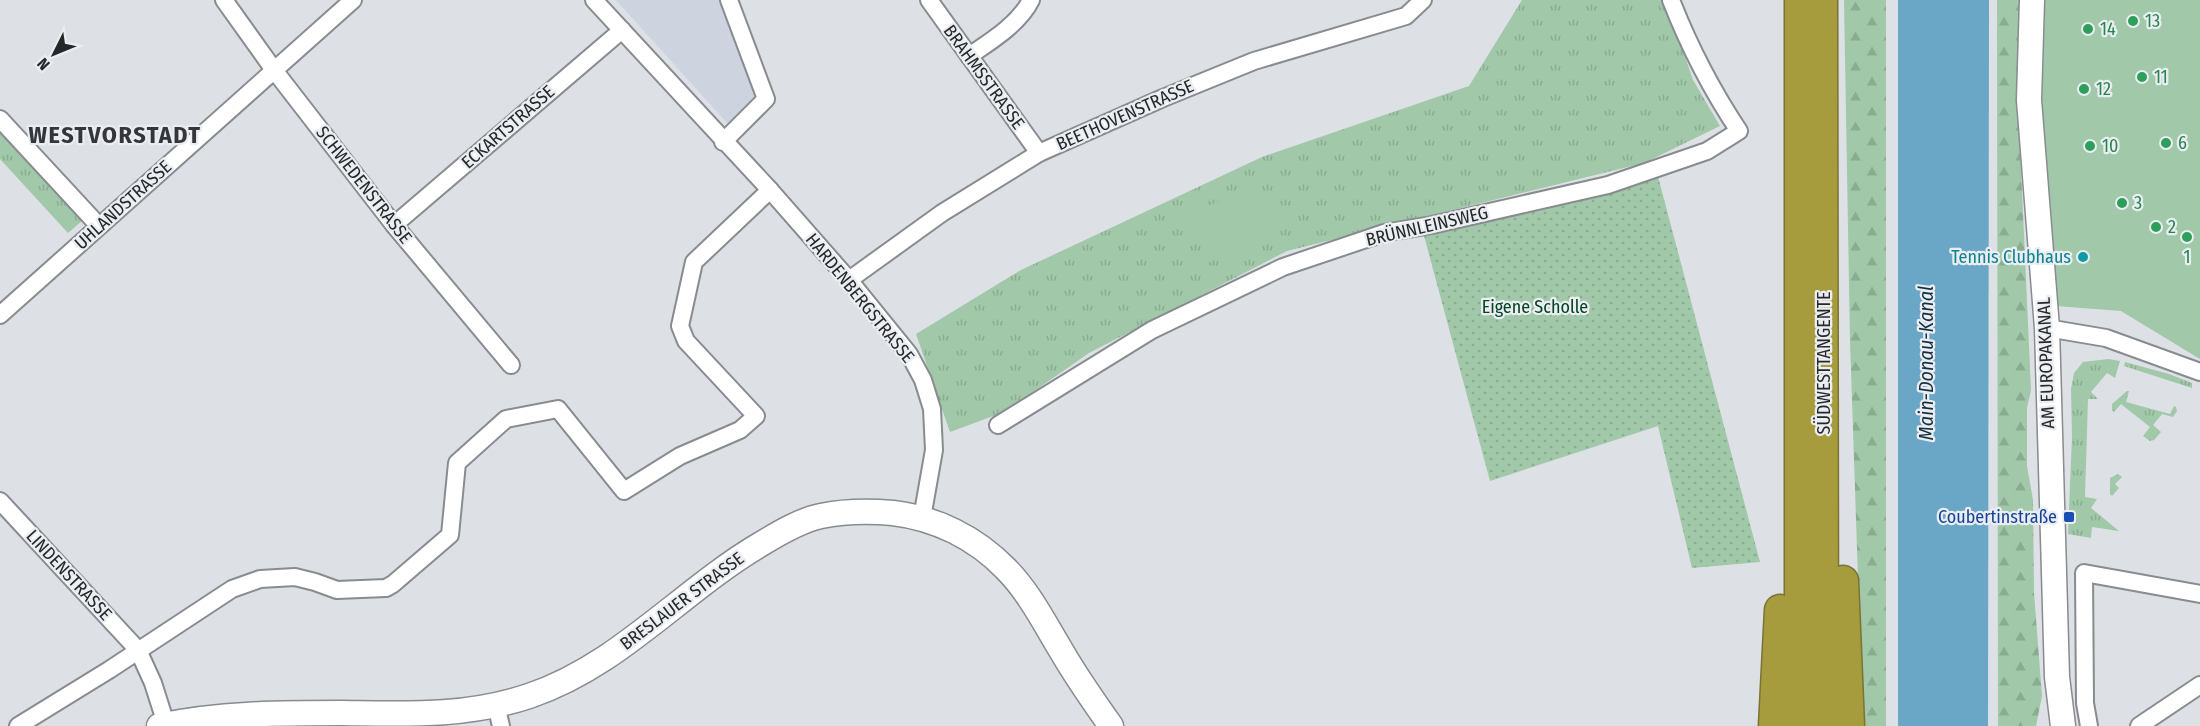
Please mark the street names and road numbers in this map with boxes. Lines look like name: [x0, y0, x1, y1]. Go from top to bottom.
street label: BRAHMSSTRASSE: [939, 21, 1029, 133]
street label: BEETHOVENSTRASSE: [1053, 75, 1197, 155]
street label: ECKARTSTRASSE: [457, 81, 559, 173]
street label: SCHWEDENSTRASSE: [311, 122, 417, 248]
street label: UHLANDSTRASSE: [70, 156, 176, 254]
street label: BRÜNNLEINSWEG: [1364, 201, 1490, 251]
street label: HARDENBERGSTRASSE: [801, 229, 919, 367]
street label: SÜDWESTTANGENTE: [1813, 292, 1835, 434]
street label: AM EUROPAKANAL: [2033, 297, 2059, 429]
street label: LINDENSTRASSE: [22, 525, 116, 625]
street label: BRESLAUER STRASSE: [616, 547, 748, 655]

